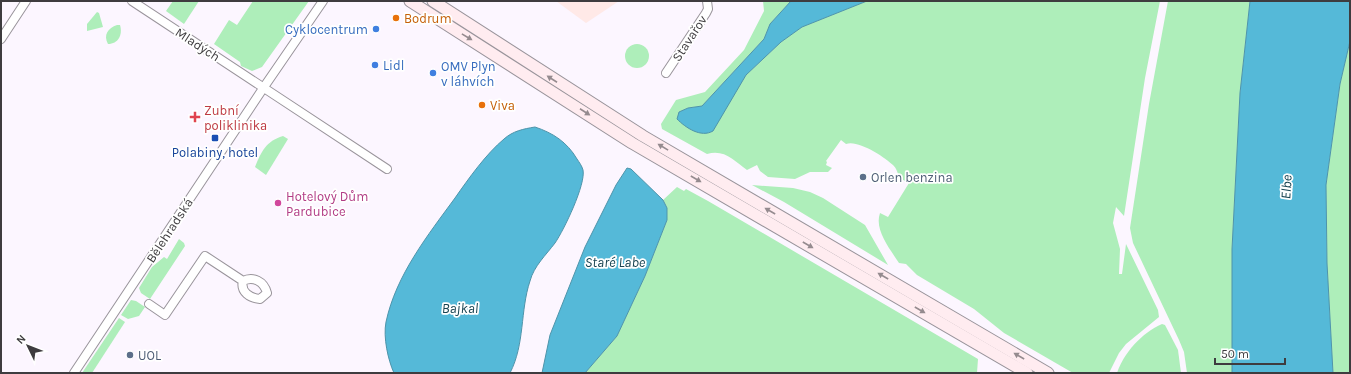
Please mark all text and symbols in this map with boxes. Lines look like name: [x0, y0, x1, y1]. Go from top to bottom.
place label: Bodrum: [404, 11, 452, 26]
street label: Stavařov: [669, 12, 710, 64]
marker: Bodrum: [391, 13, 401, 23]
place label: Cyklocentrum: [285, 22, 368, 37]
street label: Mladých: [173, 24, 223, 64]
marker: Cyklocentrum: [371, 24, 381, 34]
one-way arrow: [461, 34, 473, 41]
place label: Lidl: [383, 58, 404, 73]
place label: OMV Plyn v láhvích: [441, 59, 496, 89]
marker: Lidl: [370, 60, 380, 70]
marker: OMV Plyn v láhvích: [428, 68, 438, 78]
one-way arrow: [547, 75, 558, 83]
place label: Viva: [490, 98, 515, 113]
marker: Viva: [477, 100, 487, 110]
place label: Zubní poliklinika: [204, 103, 267, 133]
one-way arrow: [579, 108, 590, 116]
marker: Zubní poliklinika: [189, 111, 201, 123]
marker: Polabiny, hotel: [210, 133, 220, 143]
one-way arrow: [657, 144, 669, 151]
place label: Polabiny, hotel: [172, 145, 258, 160]
place label: Orlen benzina: [871, 170, 953, 185]
marker: Orlen benzina: [858, 172, 868, 182]
water label: Elbe: [1277, 174, 1296, 200]
one-way arrow: [690, 175, 702, 182]
place label: Hotelový Dům Pardubice: [286, 189, 368, 219]
street label: Bělehradská: [143, 195, 196, 265]
marker: Hotelový Dům Pardubice: [273, 198, 283, 208]
one-way arrow: [764, 207, 776, 214]
one-way arrow: [803, 241, 813, 249]
water label: Staré Labe: [585, 254, 646, 271]
one-way arrow: [877, 273, 889, 280]
water label: Bajkal: [442, 300, 479, 317]
one-way arrow: [914, 307, 926, 314]
north arrow: [8, 326, 48, 366]
text: N: [14, 332, 28, 347]
scale bar: [1215, 340, 1285, 366]
text: 50 m: [1221, 347, 1249, 361]
place label: UOL: [138, 348, 161, 363]
marker: UOL: [125, 350, 135, 360]
one-way arrow: [1013, 352, 1025, 359]

